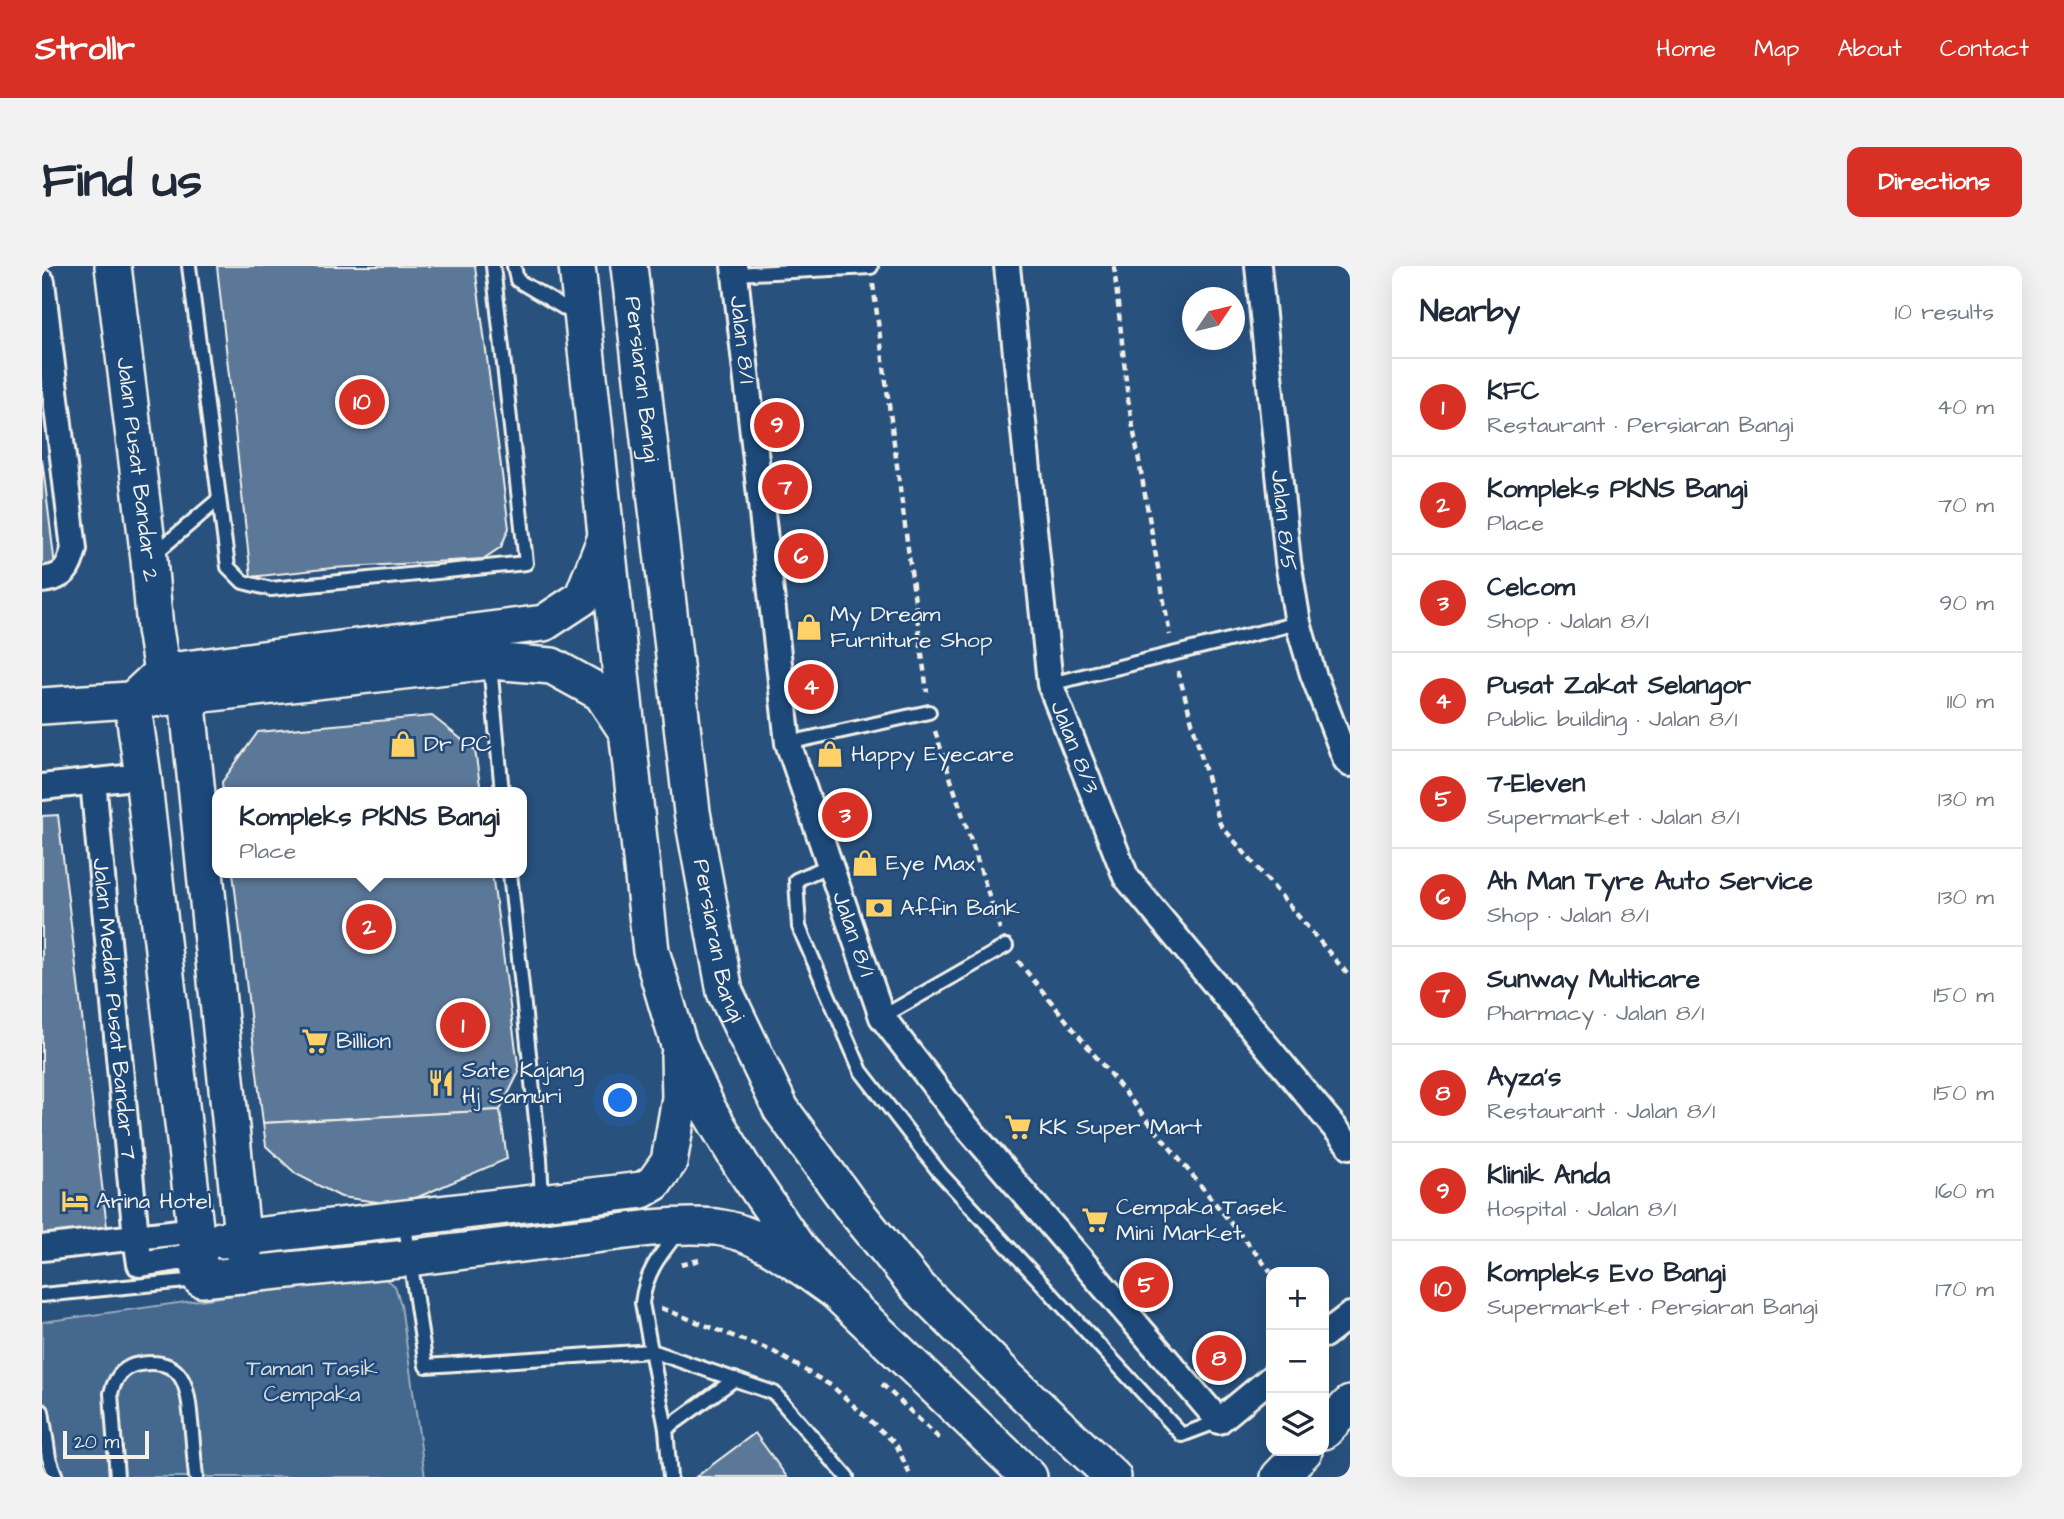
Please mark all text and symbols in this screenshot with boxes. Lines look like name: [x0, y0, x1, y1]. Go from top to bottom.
text: Strollr: [35, 26, 135, 72]
text: Home: [1656, 32, 1716, 66]
text: Map: [1754, 32, 1799, 66]
text: About: [1837, 32, 1902, 66]
text: Contact: [1940, 32, 2029, 66]
button: Directions: [1847, 147, 2022, 217]
text: Find us: [42, 148, 202, 216]
north arrow: [1182, 287, 1245, 350]
text: Nearby: [1420, 291, 1520, 333]
street label: Jalan 8/1: [721, 294, 763, 385]
street label: Persiaran Bangi: [617, 295, 668, 464]
text: 10 results: [1895, 296, 1994, 328]
street label: Jalan Pusat Bandar 2: [108, 355, 167, 583]
text: KFC: [1487, 373, 1539, 409]
pin: 10: [339, 376, 385, 428]
text: 1: [1442, 391, 1444, 423]
text: 40 m: [1937, 391, 1994, 423]
pin: 9: [754, 399, 800, 451]
text: Restaurant · Persiaran Bangi: [1487, 409, 1793, 441]
pin: 7: [762, 461, 808, 513]
street label: Jalan 8/5: [1263, 469, 1305, 574]
text: Kompleks PKNS Bangi: [1487, 471, 1747, 507]
text: 2: [1436, 489, 1450, 521]
text: 70 m: [1938, 489, 1994, 521]
text: Place: [1487, 507, 1544, 539]
pin: 6: [778, 530, 824, 582]
text: Celcom: [1487, 569, 1575, 605]
text: 3: [1437, 587, 1449, 619]
text: 90 m: [1939, 587, 1994, 619]
place label: My Dream Furniture Shop: [830, 598, 993, 656]
text: Shop · Jalan 8/1: [1487, 605, 1649, 637]
shop icon: My Dream Furniture Shop: [794, 612, 824, 642]
pin: 4: [788, 661, 834, 713]
text: Pusat Zakat Selangor: [1487, 667, 1751, 703]
text: 4: [1435, 685, 1451, 717]
text: 110 m: [1946, 685, 1994, 717]
street label: Jalan 8/3: [1042, 696, 1108, 798]
text: Public building · Jalan 8/1: [1487, 703, 1737, 735]
place label: Dr PC: [424, 728, 492, 760]
shop icon: Dr PC: [388, 729, 418, 759]
place label: Happy Eyecare: [851, 738, 1014, 771]
shop icon: Happy Eyecare: [815, 739, 845, 769]
text: 7-Eleven: [1487, 765, 1585, 801]
text: 5: [1435, 783, 1451, 815]
text: 130 m: [1938, 783, 1994, 815]
popup: [212, 787, 527, 878]
pin: 3: [822, 789, 868, 841]
text: Kompleks PKNS Bangi: [239, 799, 500, 835]
text: Supermarket · Jalan 8/1: [1487, 801, 1739, 833]
text: Place: [239, 835, 296, 867]
place label: Eye Max: [886, 847, 976, 880]
shop icon: Eye Max: [850, 848, 880, 878]
street label: Persiaran Bangi: [685, 856, 753, 1028]
street label: Jalan Medan Pusat Bandar 7: [84, 857, 145, 1161]
text: Ah Man Tyre Auto Service: [1487, 863, 1813, 899]
text: 6: [1436, 881, 1450, 913]
text: 130 m: [1938, 881, 1994, 913]
street label: Jalan 8/1: [824, 887, 883, 981]
place label: Affin Bank: [900, 892, 1020, 924]
bank icon: Affin Bank: [864, 893, 894, 923]
text: Shop · Jalan 8/1: [1487, 899, 1649, 931]
pin: 2: [346, 901, 392, 953]
text: Sunway Multicare: [1487, 961, 1700, 997]
text: 7: [1436, 979, 1450, 1011]
text: 150 m: [1933, 979, 1994, 1011]
text: Pharmacy · Jalan 8/1: [1487, 997, 1704, 1029]
pin: 1: [440, 999, 486, 1051]
place label: Billion: [336, 1025, 391, 1057]
supermarket icon: Billion: [300, 1026, 330, 1056]
place label: Sate Kajang Hj Samuri: [462, 1054, 584, 1112]
text: Ayza's: [1487, 1059, 1561, 1095]
restaurant icon: Sate Kajang Hj Samuri: [426, 1068, 456, 1098]
text: 8: [1436, 1077, 1450, 1109]
text: 150 m: [1933, 1077, 1994, 1109]
your location: [603, 1083, 637, 1117]
text: Restaurant · Jalan 8/1: [1487, 1095, 1715, 1127]
place label: KK Super Mart: [1039, 1111, 1203, 1143]
supermarket icon: KK Super Mart: [1003, 1112, 1033, 1142]
text: Klinik Anda: [1487, 1157, 1610, 1193]
text: 9: [1436, 1175, 1450, 1207]
text: 160 m: [1935, 1175, 1994, 1207]
place label: Arina Hotel: [96, 1185, 212, 1217]
hotel icon: Arina Hotel: [60, 1186, 90, 1216]
place label: Cempaka Tasek Mini Market: [1116, 1191, 1286, 1249]
text: Hospital · Jalan 8/1: [1487, 1193, 1676, 1225]
supermarket icon: Cempaka Tasek Mini Market: [1080, 1205, 1110, 1235]
text: Kompleks Evo Bangi: [1487, 1255, 1726, 1291]
pin: 5: [1123, 1259, 1169, 1311]
map controls: [1266, 1267, 1329, 1456]
button: +: [1266, 1267, 1329, 1330]
text: 10: [1434, 1273, 1452, 1305]
text: 170 m: [1935, 1273, 1994, 1305]
text: Supermarket · Persiaran Bangi: [1487, 1291, 1818, 1323]
button: −: [1266, 1330, 1329, 1393]
pin: 8: [1196, 1332, 1242, 1384]
park label: Taman Tasik Cempaka: [246, 1352, 378, 1410]
button: layers: [1266, 1393, 1329, 1456]
scale bar: [63, 1428, 149, 1460]
text: 20 m: [74, 1429, 119, 1456]

